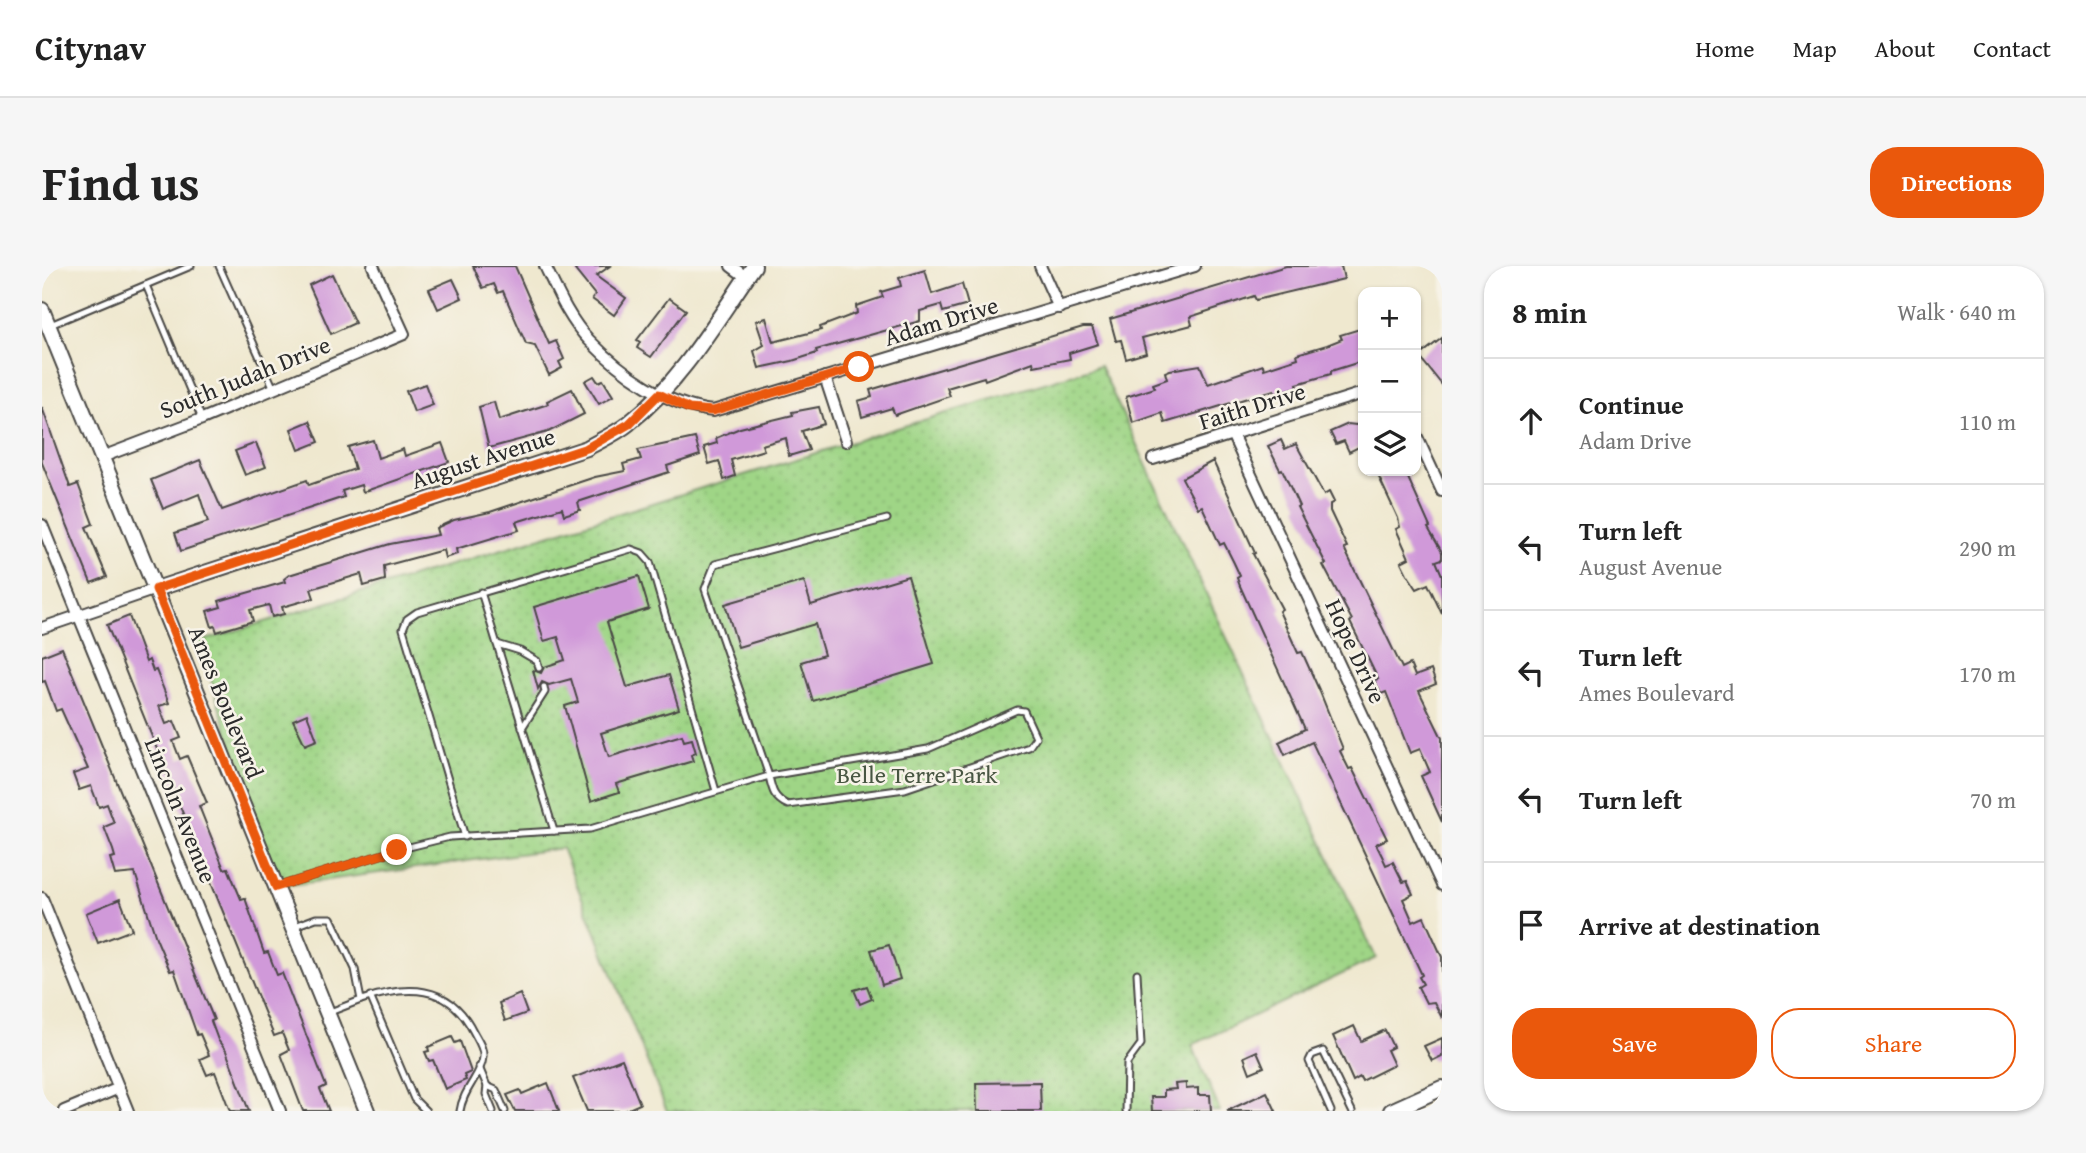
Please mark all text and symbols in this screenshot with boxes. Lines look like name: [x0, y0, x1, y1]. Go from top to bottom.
text: Citynav: [35, 24, 146, 72]
text: Home: [1696, 31, 1755, 66]
text: Map: [1793, 31, 1837, 66]
text: About: [1875, 31, 1935, 66]
text: Contact: [1973, 31, 2051, 66]
text: Find us: [42, 146, 200, 218]
button: Directions: [1870, 147, 2044, 218]
street label: Adam Drive: [880, 287, 1002, 355]
map controls: [1358, 287, 1421, 476]
button: +: [1358, 287, 1421, 350]
text: 8 min: [1512, 290, 1587, 334]
text: Walk · 640 m: [1897, 295, 2016, 328]
street label: South Judah Drive: [154, 327, 336, 427]
button: −: [1358, 350, 1421, 413]
route start: [843, 351, 874, 382]
street label: Faith Drive: [1194, 373, 1310, 439]
text: Continue: [1579, 385, 1684, 424]
icon: ahead: [1512, 402, 1550, 440]
text: 110 m: [1959, 405, 2016, 438]
button: layers: [1358, 413, 1421, 476]
street label: August Avenue: [407, 418, 559, 498]
text: Adam Drive: [1579, 424, 1692, 457]
text: Turn left: [1579, 511, 1682, 550]
icon: left: [1512, 528, 1550, 566]
text: 290 m: [1959, 531, 2016, 564]
text: August Avenue: [1579, 550, 1722, 583]
street label: Hope Drive: [1317, 593, 1395, 709]
street label: Ames Boulevard: [179, 620, 273, 784]
text: Turn left: [1579, 637, 1682, 676]
icon: left: [1512, 654, 1550, 692]
text: 170 m: [1959, 657, 2016, 690]
text: Ames Boulevard: [1579, 676, 1735, 709]
street label: Lincoln Avenue: [136, 732, 226, 888]
park label: Belle Terre Park: [837, 757, 998, 792]
icon: left: [1512, 780, 1550, 818]
text: Turn left: [1579, 780, 1682, 819]
text: 70 m: [1970, 783, 2016, 816]
route end: [381, 834, 412, 865]
icon: arrive: [1512, 906, 1550, 944]
text: Arrive at destination: [1579, 906, 1820, 945]
button: Save: [1512, 1008, 1757, 1079]
button: Share: [1771, 1008, 2016, 1079]

